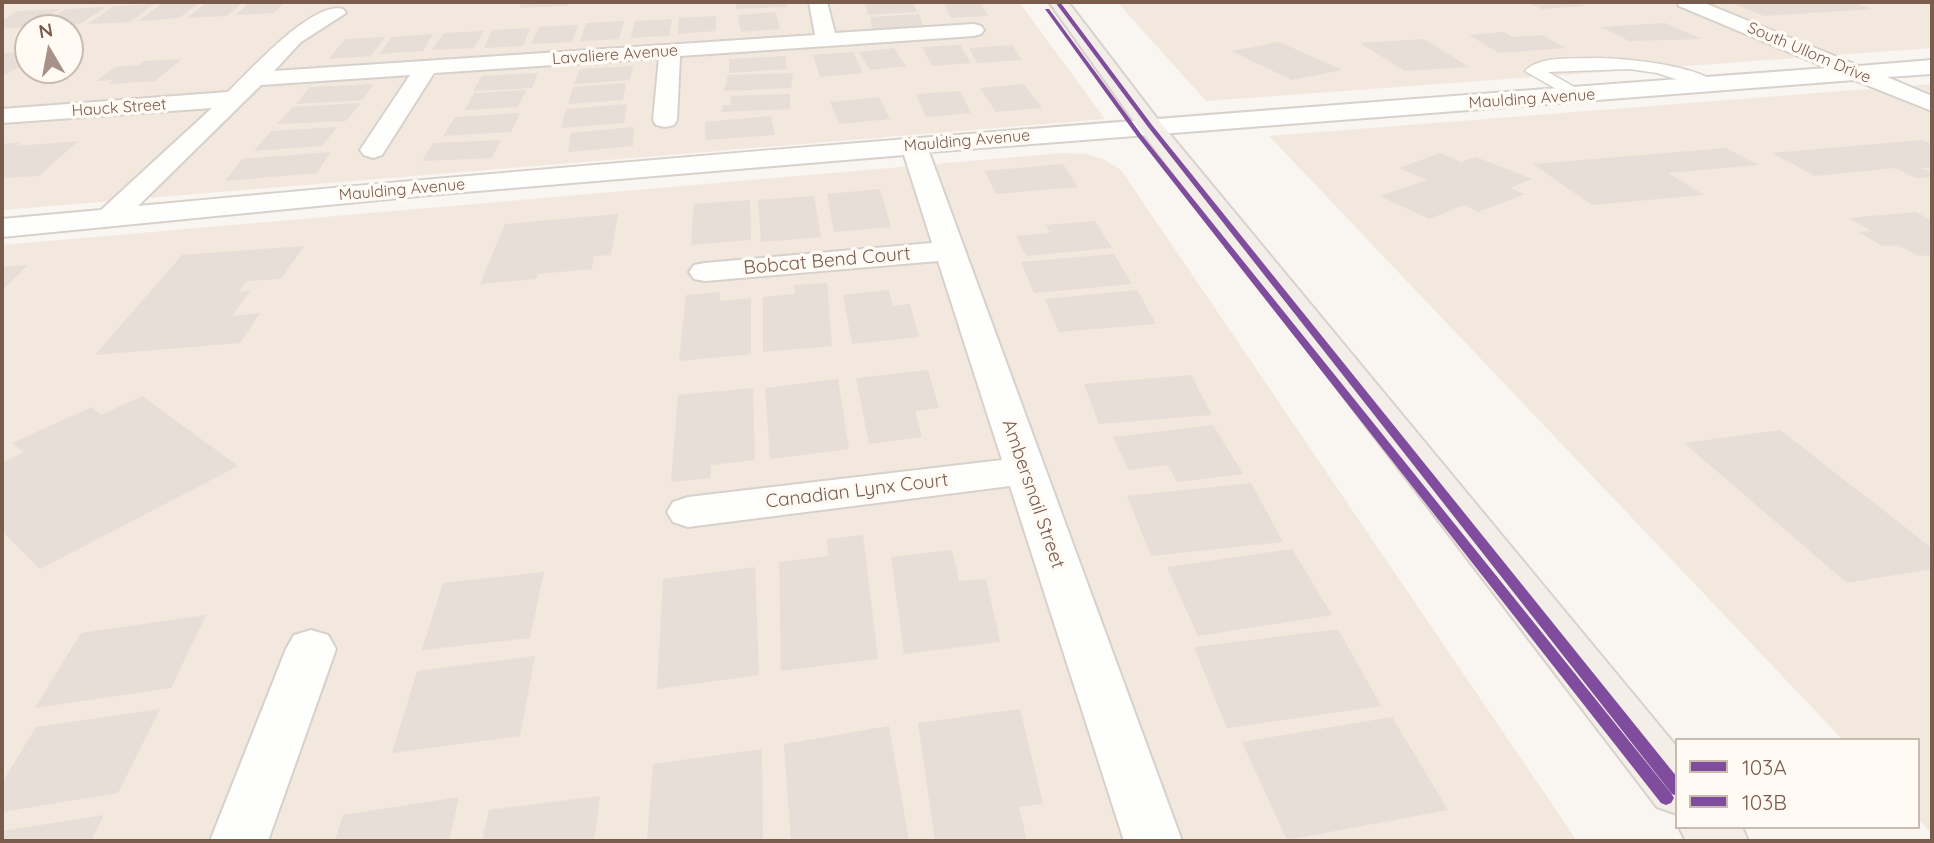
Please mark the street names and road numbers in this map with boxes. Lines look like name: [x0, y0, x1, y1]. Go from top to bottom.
street label: South Ullom Drive: [1744, 18, 1874, 88]
street label: Lavaliere Avenue: [551, 41, 679, 69]
street label: Maulding Avenue: [1468, 85, 1596, 113]
street label: Hauck Street: [71, 95, 167, 121]
street label: Maulding Avenue: [903, 126, 1031, 156]
street label: Maulding Avenue: [338, 175, 466, 205]
street label: Bobcat Bend Court: [743, 242, 911, 280]
street label: Ambersnail Street: [997, 416, 1069, 572]
street label: Canadian Lynx Court: [764, 468, 950, 514]

